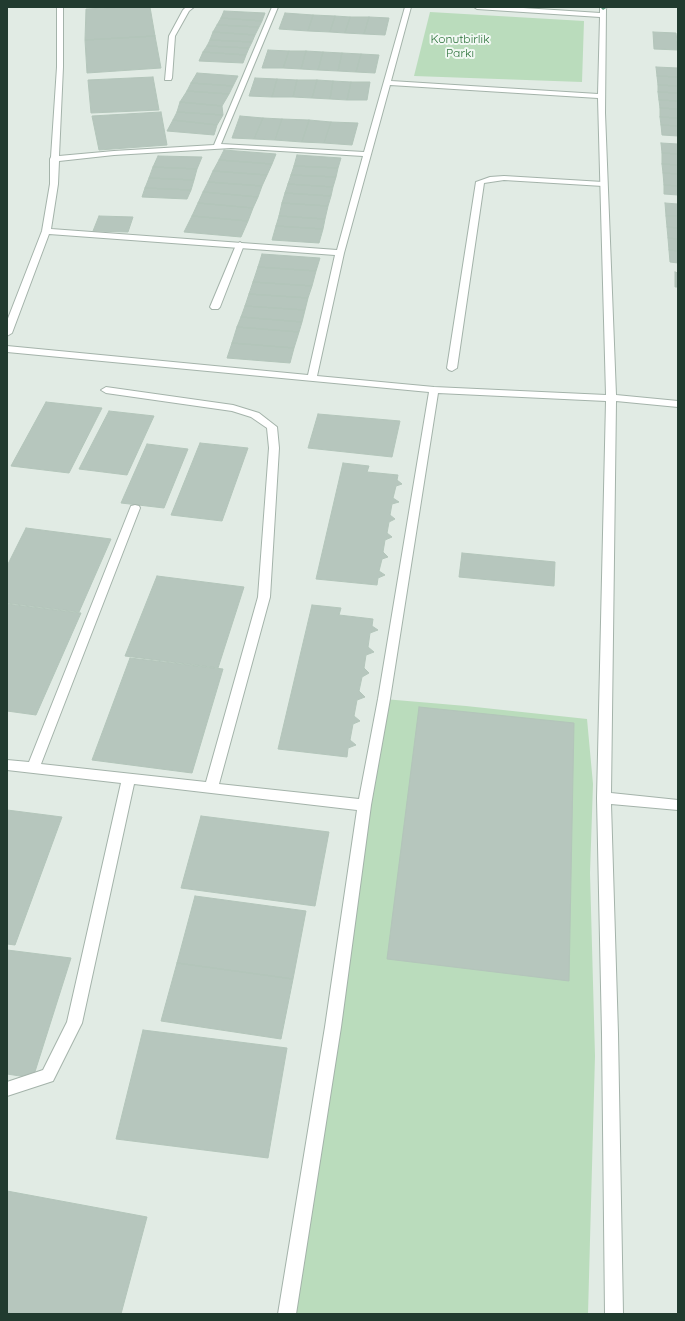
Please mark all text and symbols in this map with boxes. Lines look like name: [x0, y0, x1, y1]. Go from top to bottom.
park label: Konutbirlik Parkı: [430, 32, 490, 60]

